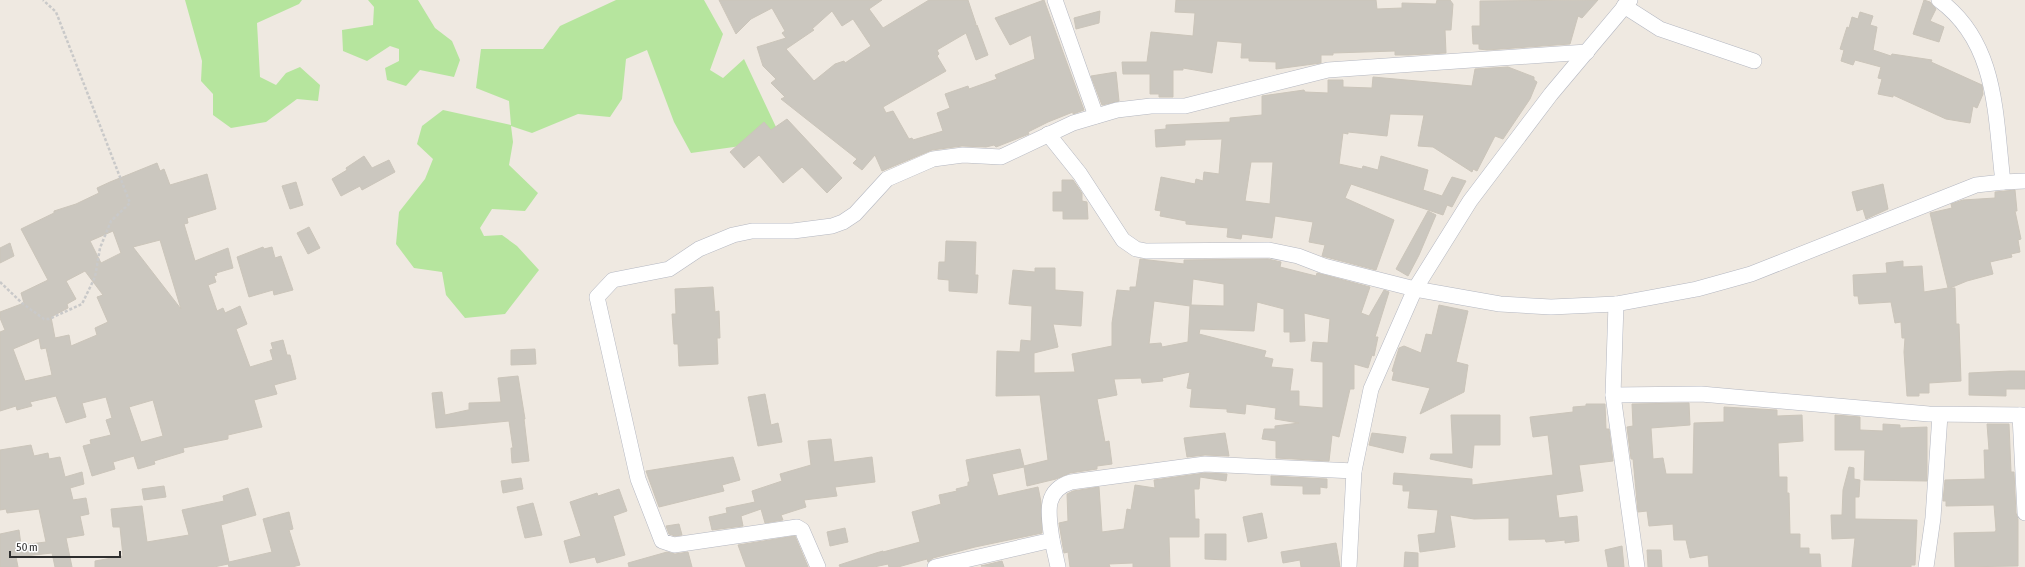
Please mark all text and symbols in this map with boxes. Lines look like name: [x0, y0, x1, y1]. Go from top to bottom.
scale bar: [10, 533, 120, 559]
text: 50 m: [16, 540, 38, 554]

